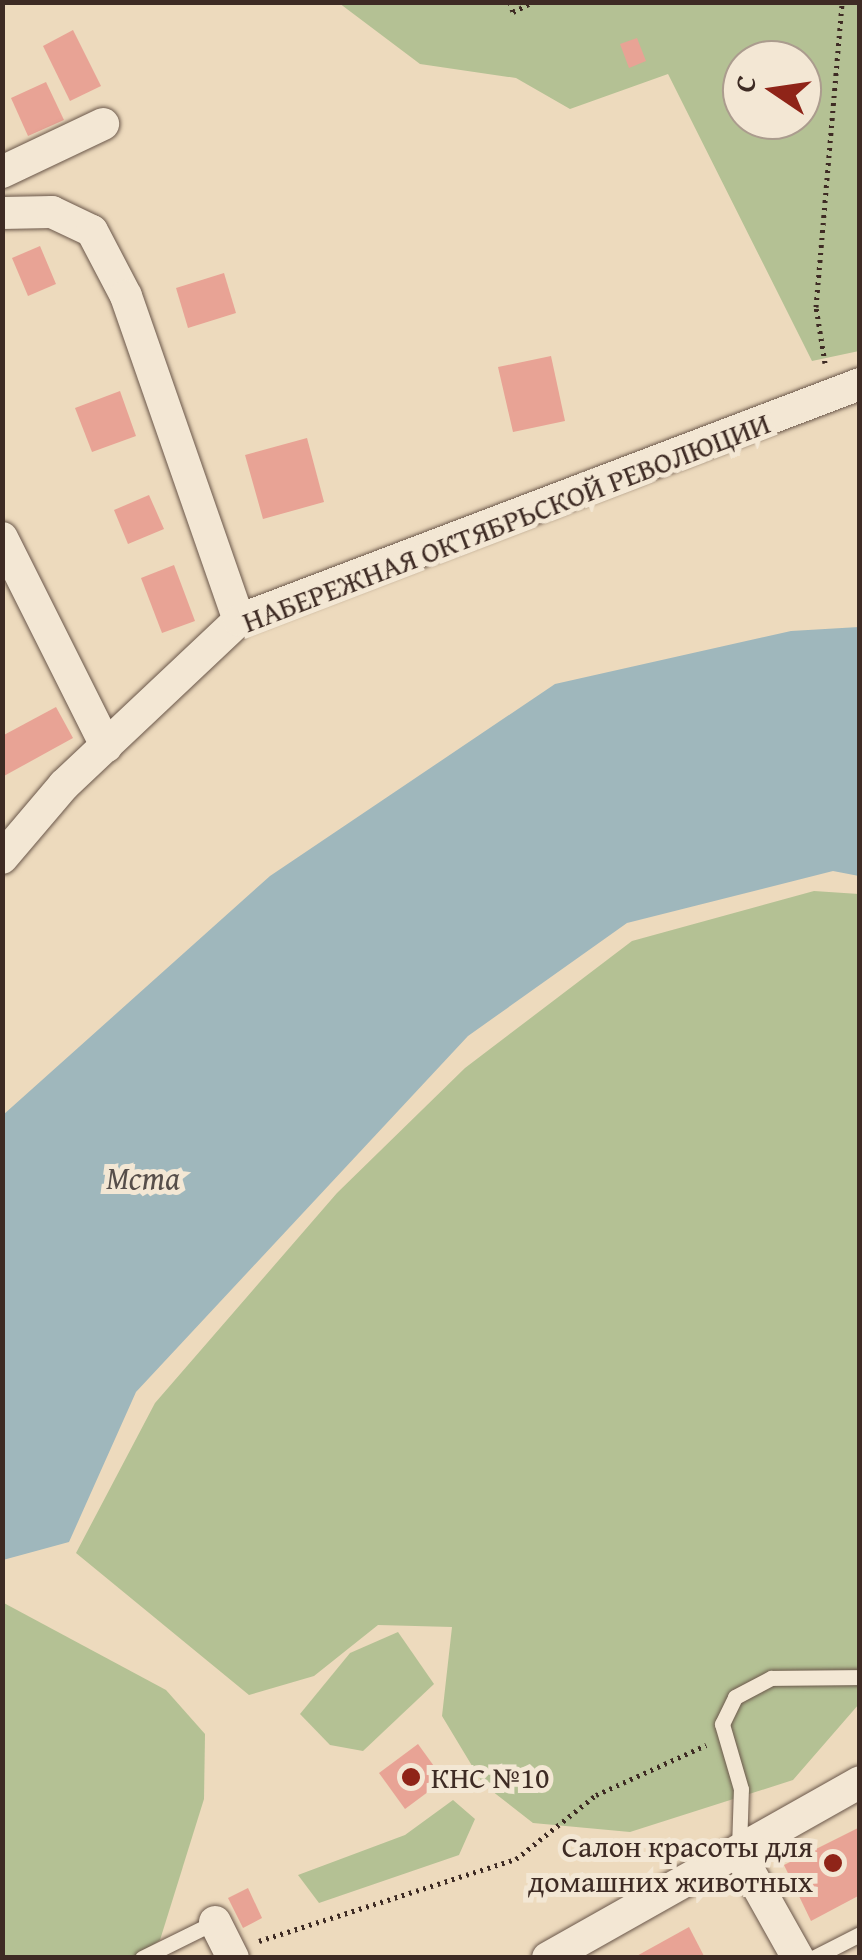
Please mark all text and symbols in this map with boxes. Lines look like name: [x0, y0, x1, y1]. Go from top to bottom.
north arrow: [722, 40, 822, 140]
text: С: [722, 71, 766, 96]
street label: НАБЕРЕЖНАЯ ОКТЯБРЬСКОЙ РЕВОЛЮЦИИ: [237, 404, 775, 640]
water label: Мста: [106, 1159, 180, 1197]
place label: КНС №10: [431, 1759, 549, 1795]
marker: КНС №10: [400, 1766, 422, 1788]
place label: Салон красоты для домашних животных: [528, 1828, 813, 1898]
marker: Салон красоты для домашних животных: [822, 1852, 844, 1874]

